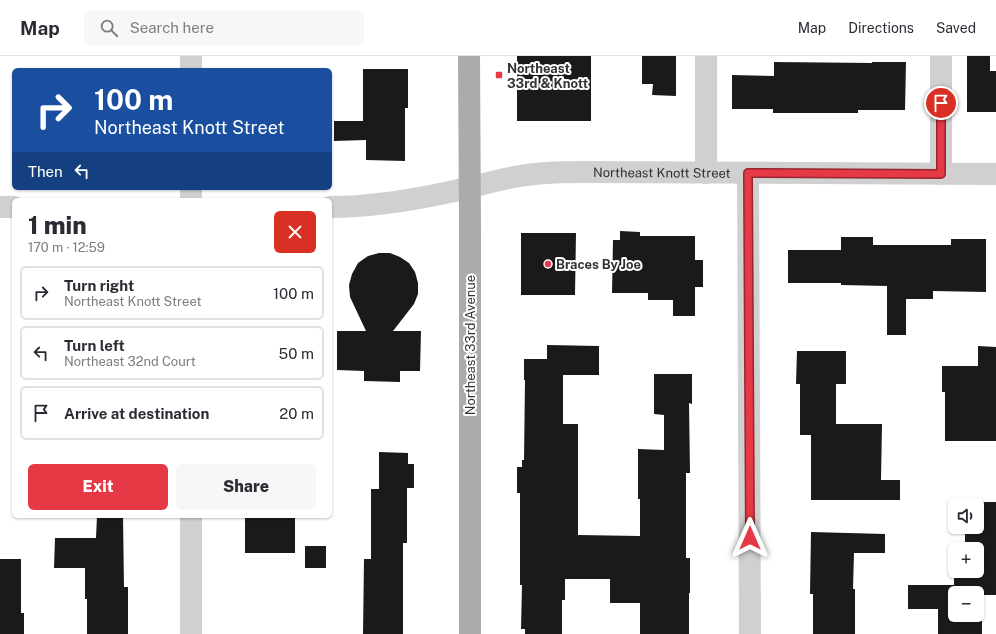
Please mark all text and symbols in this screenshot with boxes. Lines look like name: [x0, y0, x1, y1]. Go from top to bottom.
search box: [84, 10, 364, 46]
text: Map: [20, 17, 60, 39]
icon: search: [98, 17, 120, 39]
text: Search here: [130, 19, 214, 36]
text: Map: [798, 20, 826, 36]
text: Directions: [848, 20, 914, 36]
text: Saved: [936, 20, 976, 36]
place label: Northeast 33rd & Knott: [507, 61, 588, 91]
marker: Northeast 33rd & Knott: [494, 70, 504, 80]
text: 100 m: [94, 83, 173, 116]
icon: right: [28, 84, 80, 136]
pin: [924, 86, 958, 120]
icon: arrive: [930, 92, 952, 114]
text: Northeast Knott Street: [94, 117, 285, 138]
icon: left: [71, 160, 93, 182]
text: Then: [28, 163, 63, 180]
street label: Northeast Knott Street: [593, 165, 731, 180]
text: 1 min: [28, 211, 87, 239]
button: close: [274, 211, 316, 253]
text: 170 m · 12:59: [28, 240, 105, 255]
place label: Braces By Joe: [556, 257, 641, 272]
marker: Braces By Joe: [543, 259, 553, 269]
street label: Northeast 33rd Avenue: [463, 275, 478, 415]
text: Turn right: [64, 277, 134, 294]
icon: right: [30, 282, 52, 304]
text: 100 m: [273, 285, 314, 302]
text: Northeast Knott Street: [64, 294, 202, 309]
text: Turn left: [64, 337, 125, 354]
icon: left: [30, 342, 52, 364]
text: 50 m: [279, 345, 314, 362]
text: Northeast 32nd Court: [64, 354, 196, 369]
icon: arrive: [30, 402, 52, 424]
text: Arrive at destination: [64, 405, 209, 422]
text: 20 m: [279, 405, 314, 422]
button: Exit: [28, 464, 168, 510]
button: Share: [176, 464, 316, 510]
map controls: [948, 498, 984, 622]
button: sound: [948, 498, 984, 534]
position arrow: [729, 517, 771, 559]
button: +: [948, 542, 984, 578]
button: −: [948, 586, 984, 622]

